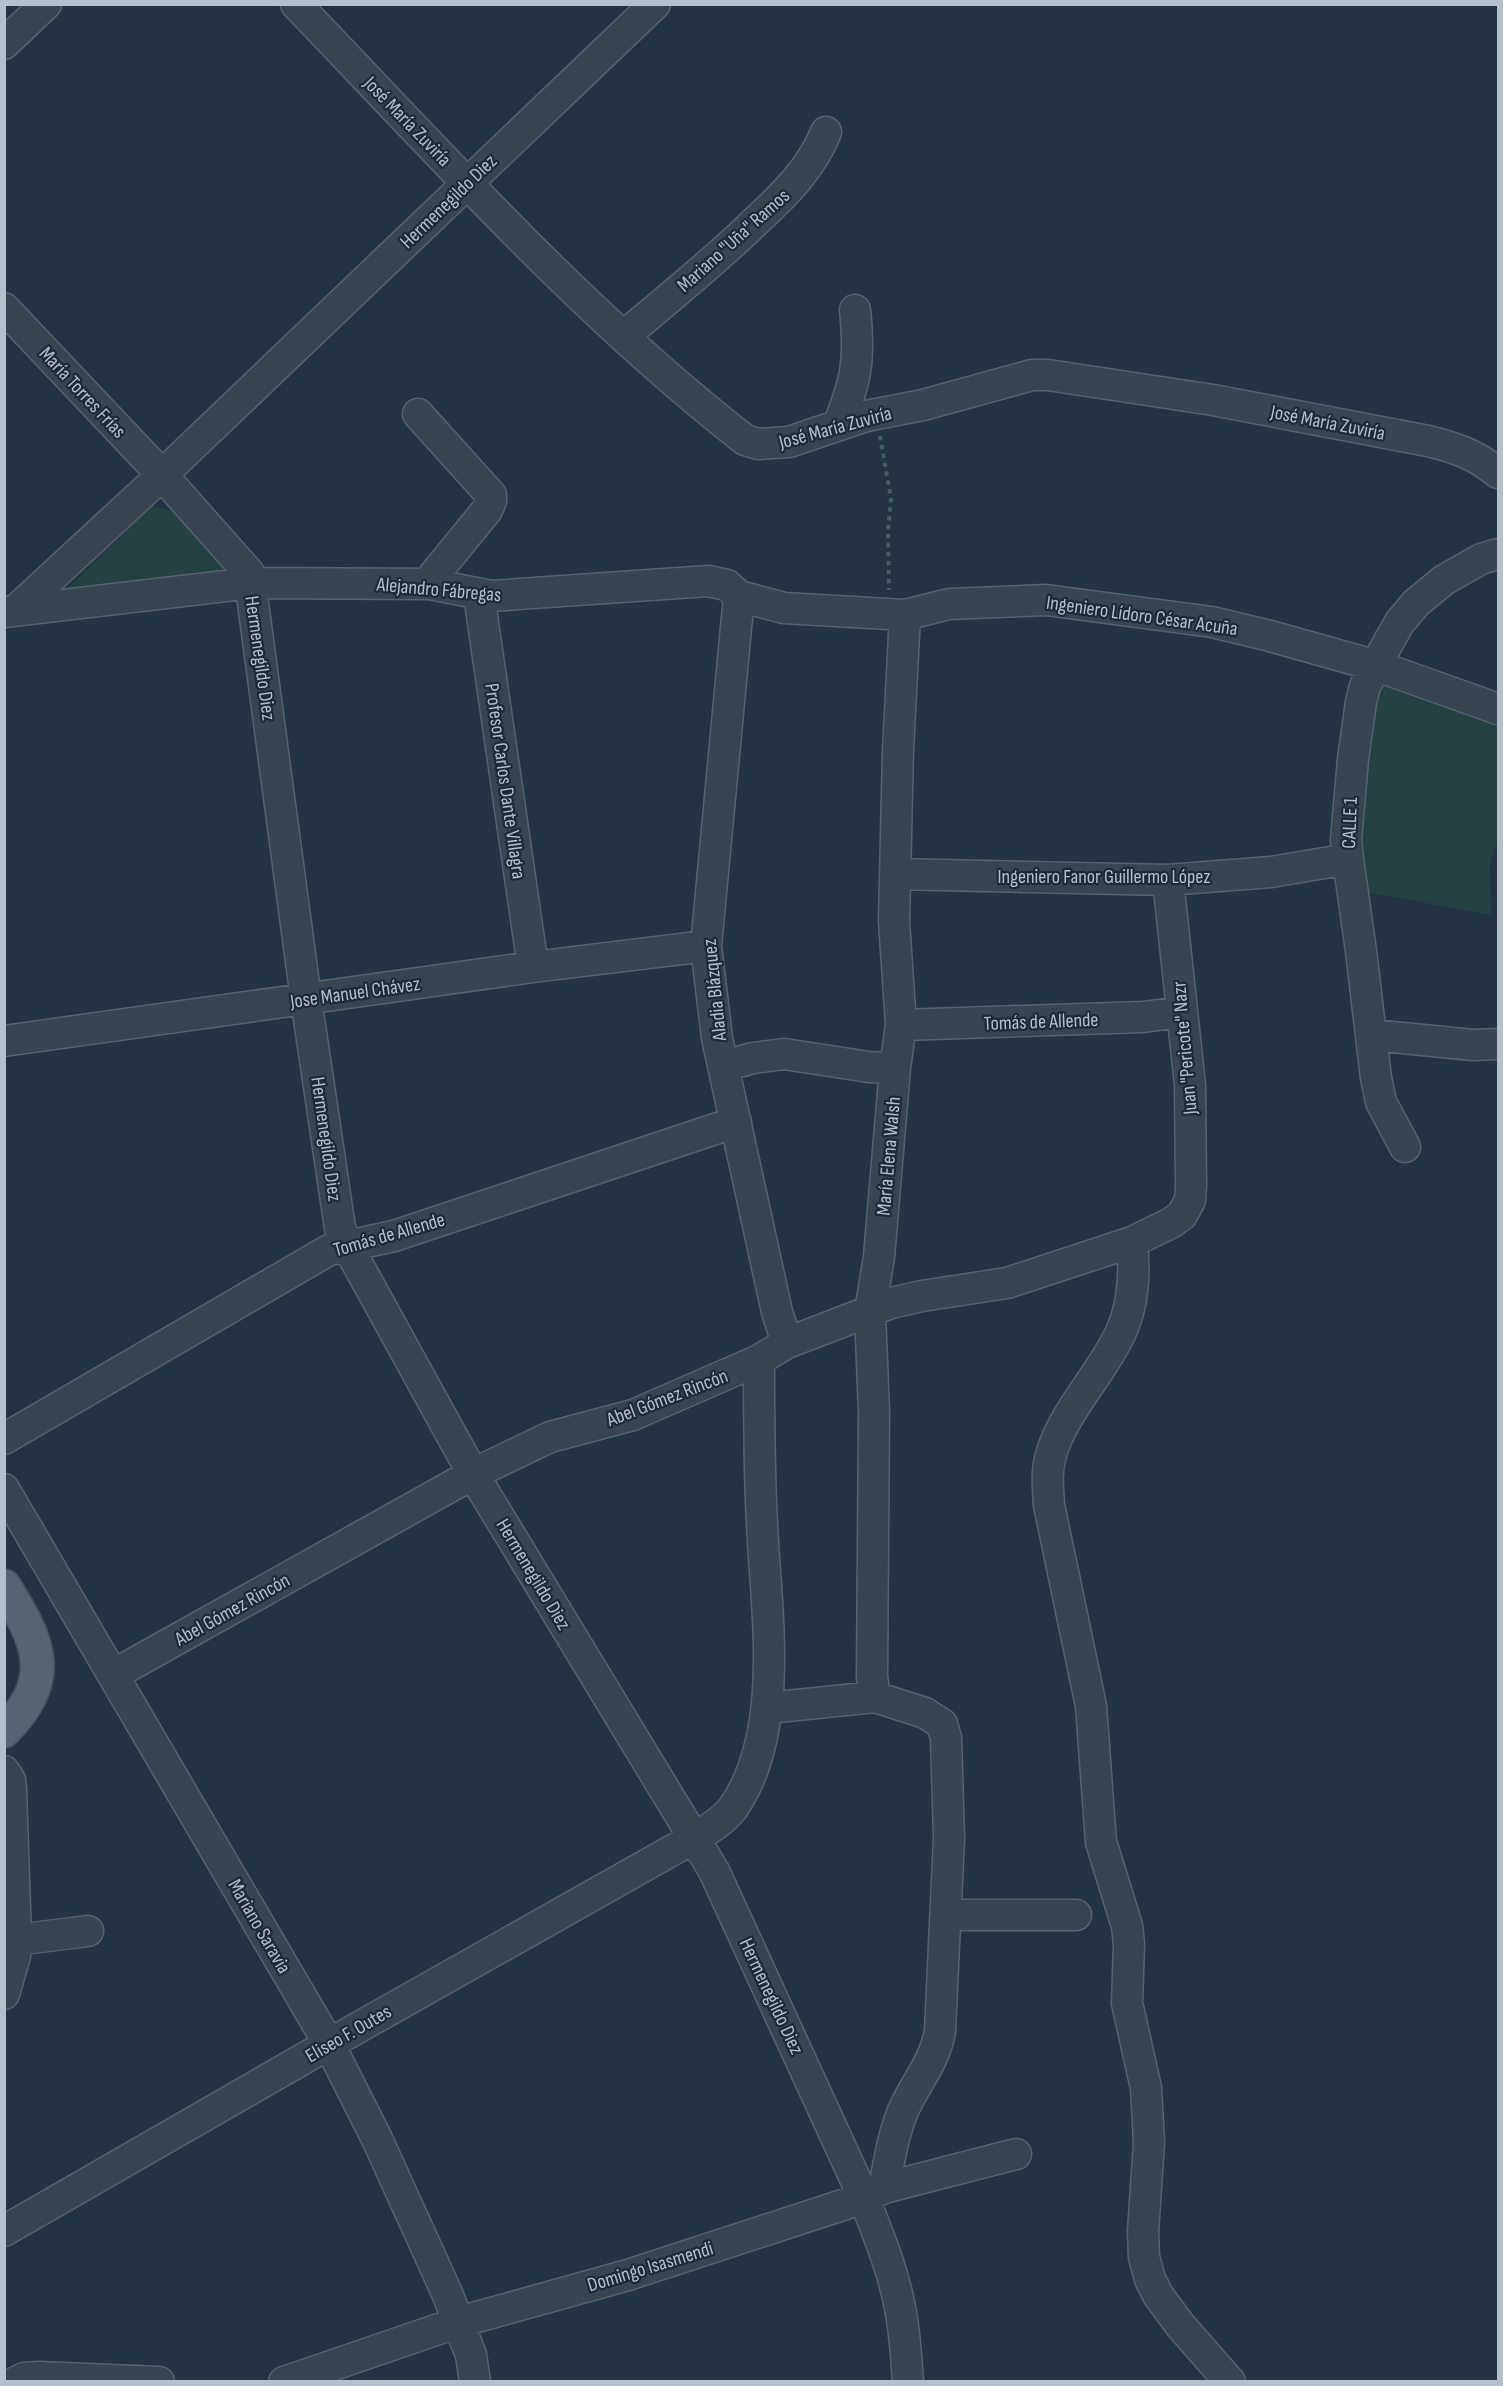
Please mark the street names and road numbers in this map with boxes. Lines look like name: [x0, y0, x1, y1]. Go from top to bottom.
street label: José María Zuviría: [358, 71, 456, 172]
street label: Hermenegildo Diez: [395, 150, 502, 254]
street label: Mariano "Uña" Ramos: [673, 184, 795, 297]
street label: María Torres Frías: [34, 342, 131, 443]
street label: José María Zuviría: [1268, 400, 1387, 446]
street label: José María Zuviría: [775, 401, 894, 455]
street label: Alejandro Fábregas: [375, 573, 502, 607]
street label: Ingeniero Lídoro César Acuña: [1045, 591, 1239, 641]
street label: Hermenegildo Diez: [239, 594, 281, 722]
street label: Profesor Carlos Dante Villagra: [479, 682, 531, 880]
street label: CALLE 1: [1337, 797, 1363, 849]
street label: Ingeniero Fanor Guillermo López: [997, 865, 1211, 889]
street label: Aladia Blázquez: [698, 938, 732, 1043]
street label: Jose Manuel Chávez: [288, 972, 422, 1014]
street label: Juan "Pericote" Nazr: [1167, 980, 1203, 1117]
street label: Tomás de Allende: [983, 1008, 1099, 1036]
street label: Hermenegildo Diez: [305, 1075, 347, 1203]
street label: María Elena Walsh: [872, 1096, 906, 1216]
street label: Tomás de Allende: [331, 1208, 448, 1262]
street label: Abel Gómez Rincón: [602, 1364, 731, 1432]
street label: Hermenegildo Diez: [491, 1515, 576, 1634]
street label: Abel Gómez Rincón: [170, 1568, 294, 1652]
street label: Mariano Saravia: [222, 1875, 296, 1978]
street label: Hermenegildo Diez: [734, 1935, 808, 2058]
street label: Eliseo F. Outes: [301, 2000, 396, 2068]
street label: Domingo Isasmendi: [585, 2236, 716, 2297]

